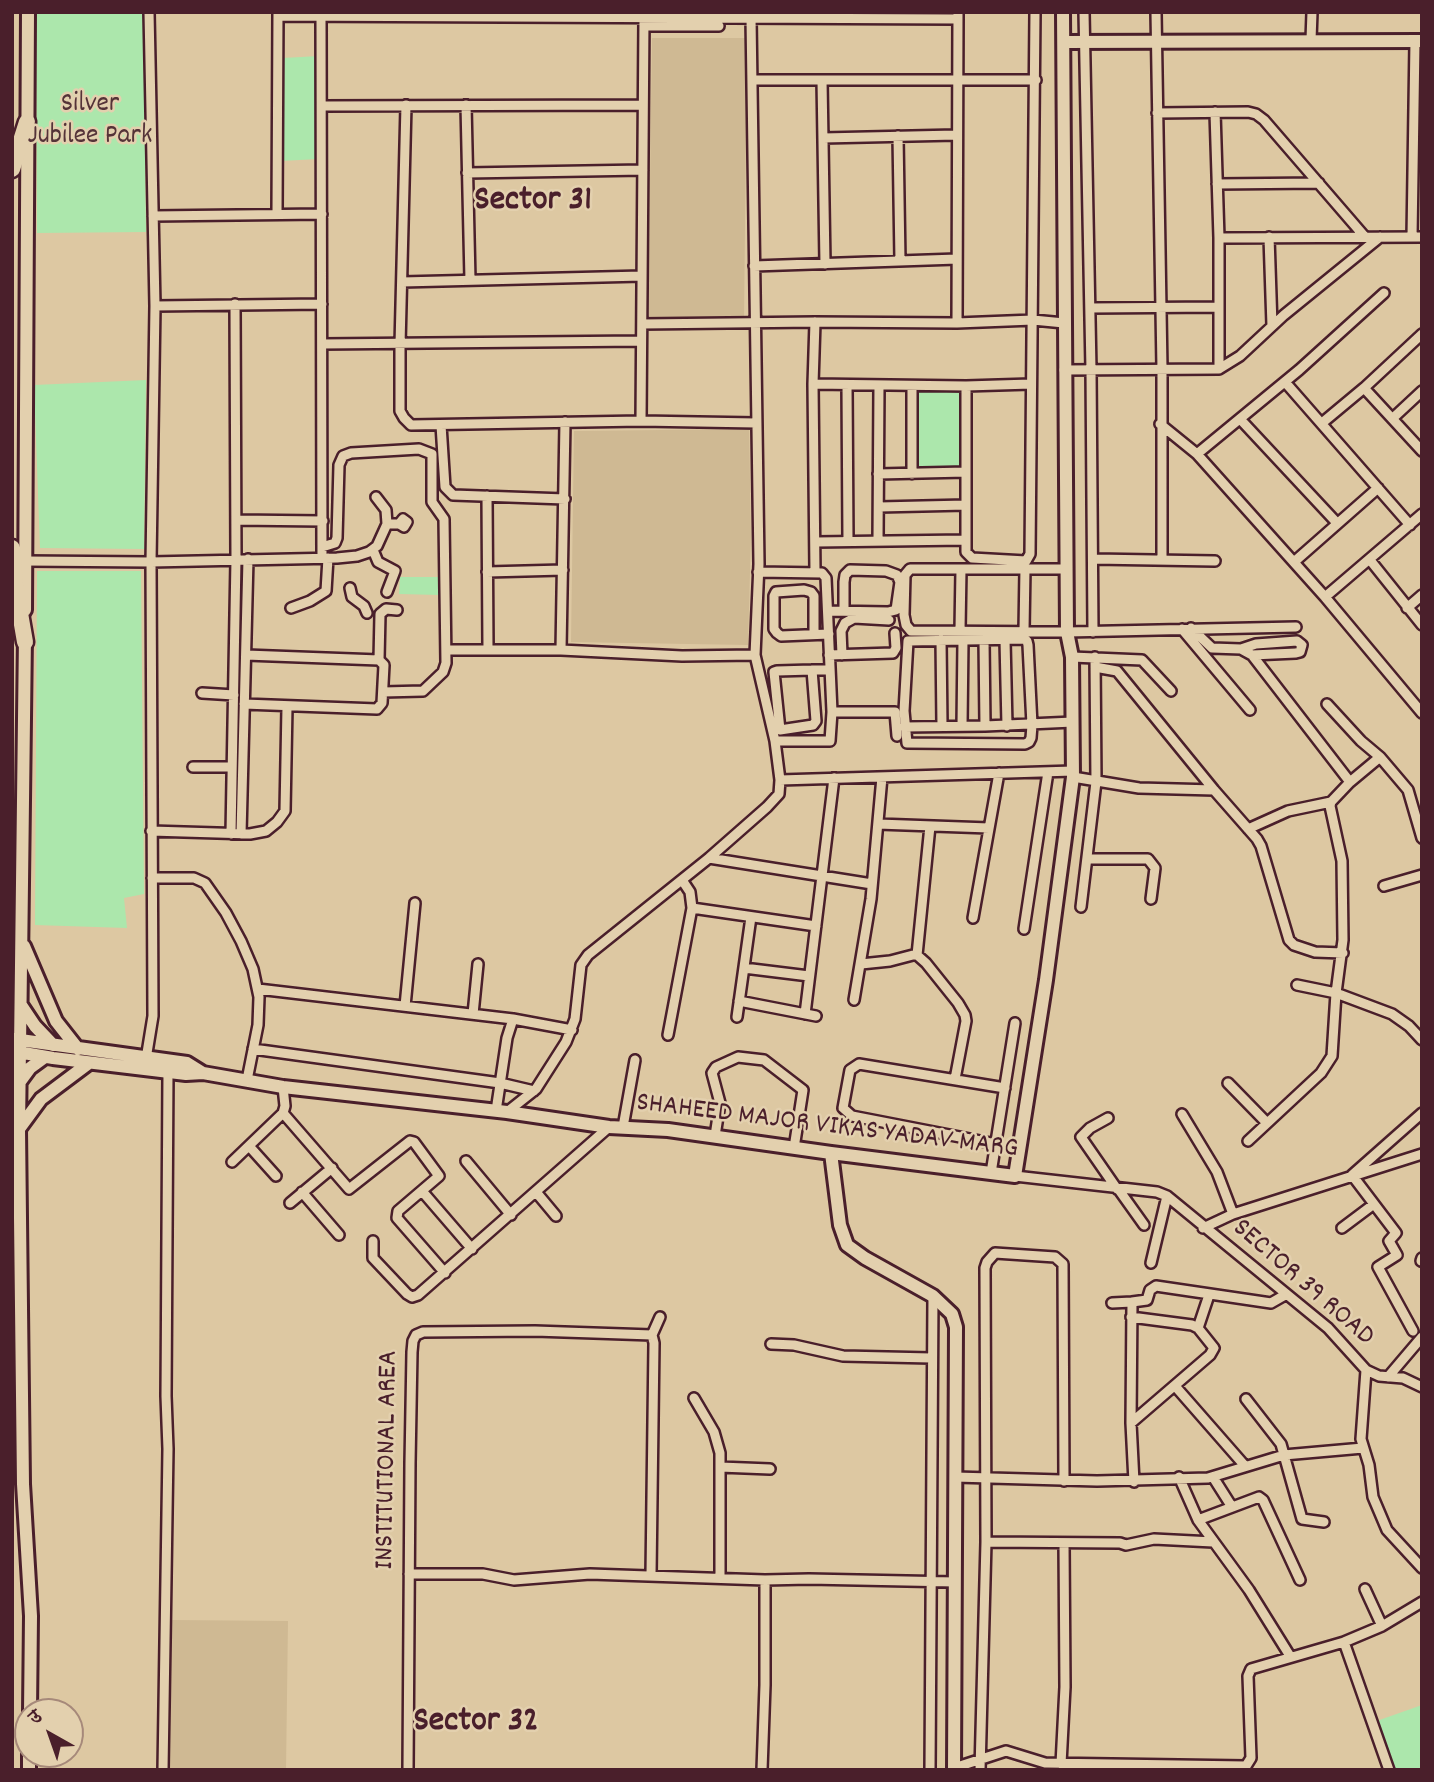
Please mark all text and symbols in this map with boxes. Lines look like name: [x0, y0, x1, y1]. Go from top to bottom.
park label: Silver Jubilee Park: [28, 89, 152, 155]
district label: Sector 31: [474, 182, 592, 224]
street label: SHAHEED MAJOR VIKAS YADAV MARG: [634, 1088, 1020, 1168]
street label: SECTOR 39 ROAD: [1224, 1213, 1380, 1355]
street label: INSTITUTIONAL AREA: [370, 1350, 408, 1570]
north arrow: [14, 1698, 84, 1768]
district label: Sector 32: [413, 1703, 539, 1745]
text: उ: [24, 1704, 49, 1732]

